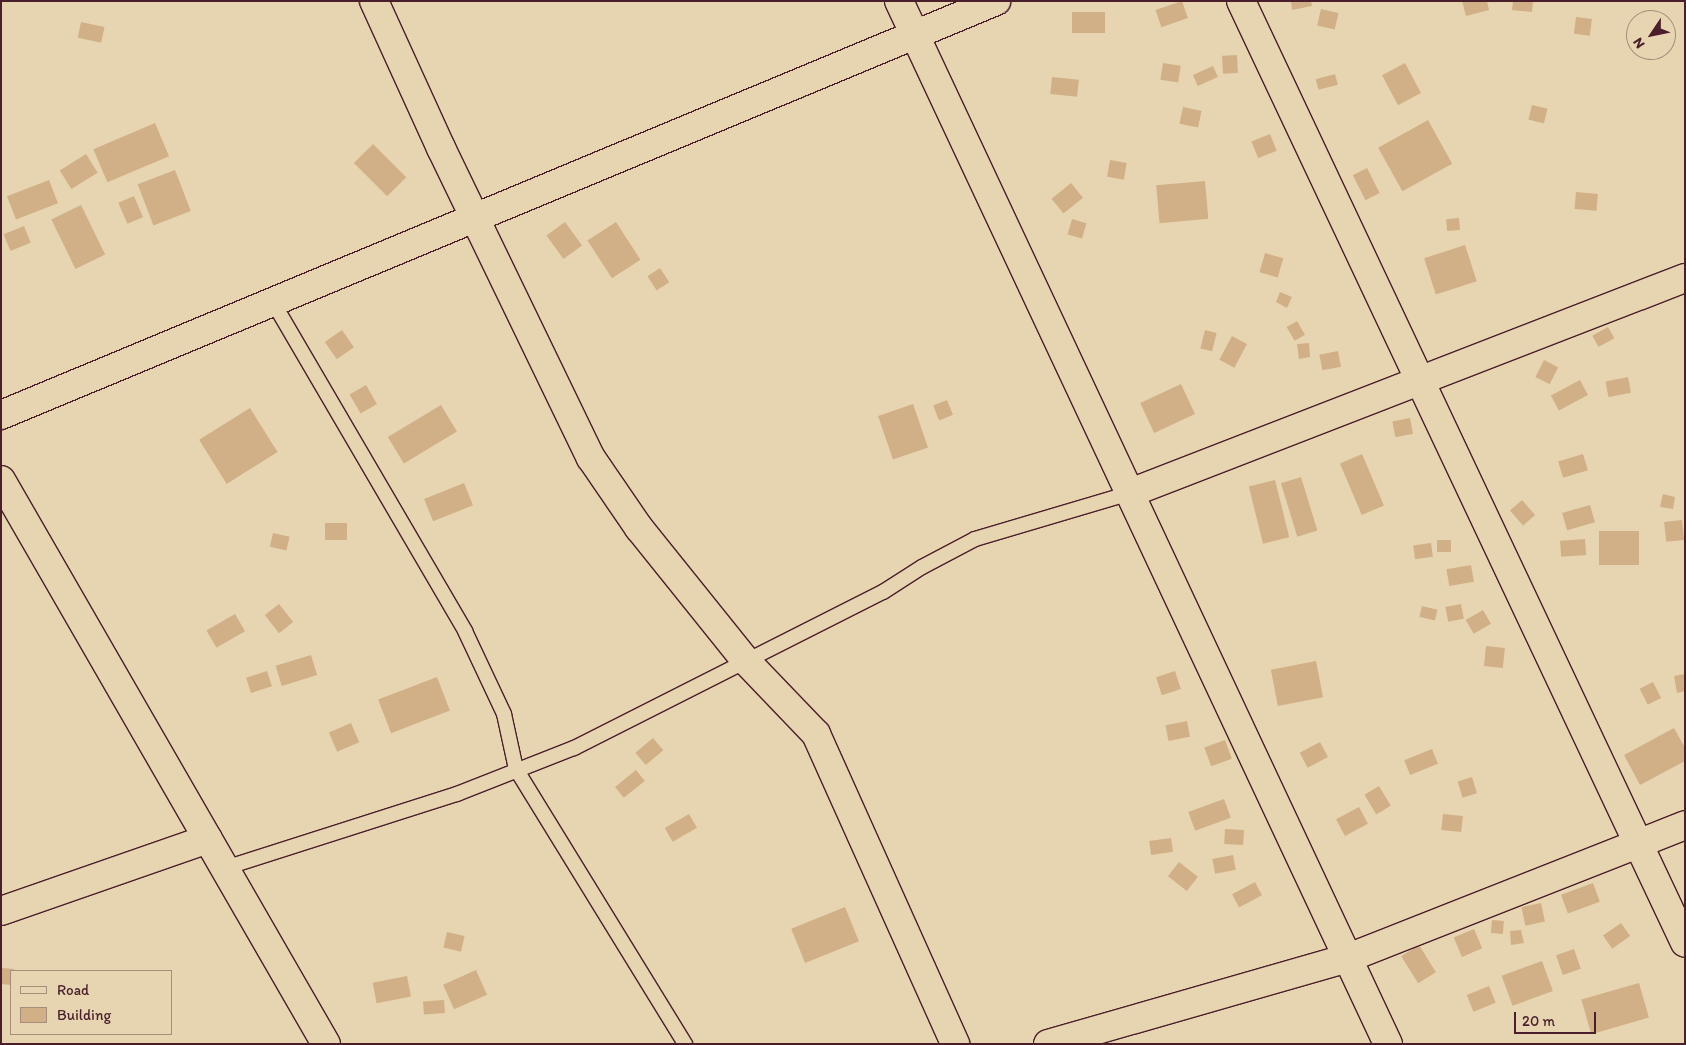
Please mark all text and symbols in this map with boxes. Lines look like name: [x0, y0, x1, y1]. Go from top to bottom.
north arrow: [1626, 10, 1676, 60]
text: N: [1629, 34, 1649, 52]
legend: [10, 970, 172, 1035]
text: Road: [57, 981, 89, 999]
scale bar: [1516, 1002, 1598, 1034]
text: Building: [57, 1006, 111, 1024]
text: 20 m: [1522, 1012, 1555, 1030]

